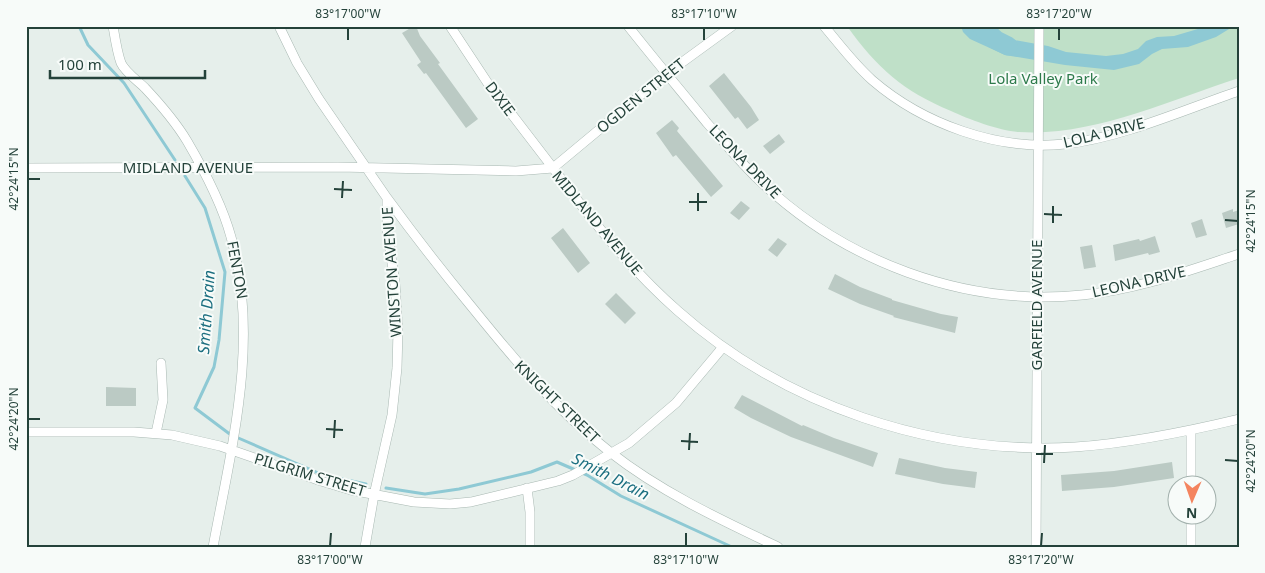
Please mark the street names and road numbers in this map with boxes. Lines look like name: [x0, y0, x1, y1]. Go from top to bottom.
street label: OGDEN STREET: [592, 53, 689, 137]
street label: DIXIE: [481, 77, 520, 120]
street label: LOLA DRIVE: [1061, 112, 1147, 152]
street label: LEONA DRIVE: [705, 120, 786, 203]
street label: MIDLAND AVENUE: [123, 157, 253, 177]
street label: MIDLAND AVENUE: [548, 166, 647, 279]
street label: WINSTON AVENUE: [376, 206, 406, 338]
street label: FENTON: [223, 239, 253, 300]
street label: GARFIELD AVENUE: [1026, 240, 1046, 370]
street label: LEONA DRIVE: [1090, 261, 1188, 302]
street label: KNIGHT STREET: [511, 356, 605, 447]
street label: PILGRIM STREET: [252, 448, 369, 501]

